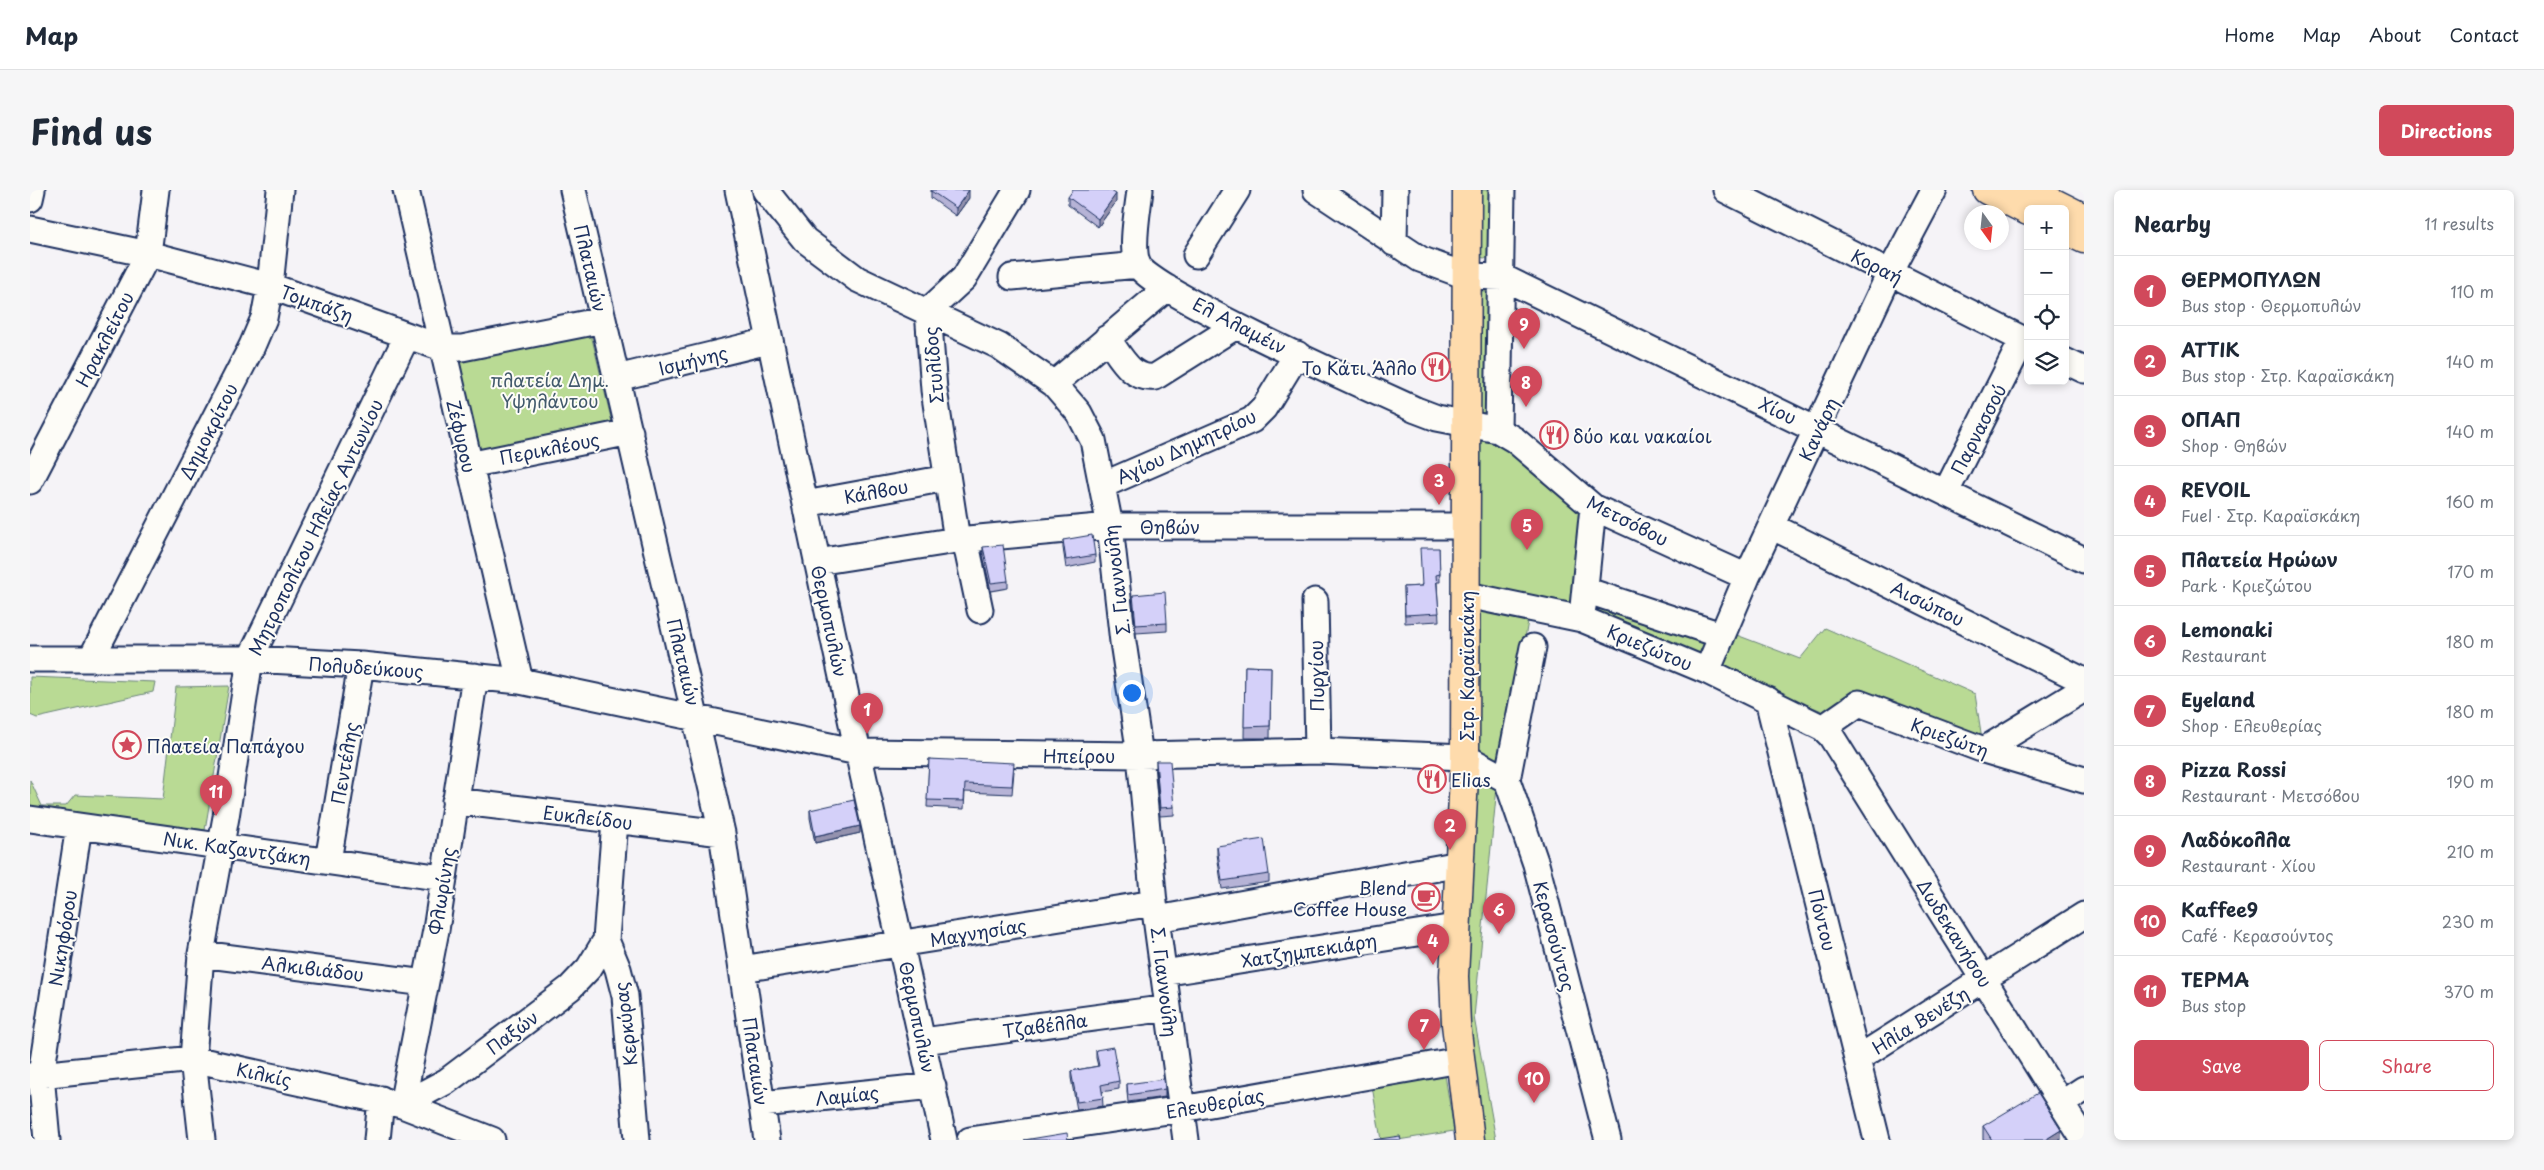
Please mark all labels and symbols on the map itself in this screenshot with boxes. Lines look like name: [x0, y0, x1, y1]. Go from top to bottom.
north arrow: [1964, 205, 2009, 250]
street label: Πλαταιών: [568, 221, 614, 315]
street label: Κοραή: [1847, 242, 1907, 290]
street label: Τομπάζη: [277, 277, 357, 329]
street label: Ηρακλείτου: [68, 286, 140, 392]
street label: Ελ Αλαμέιν: [1188, 290, 1292, 360]
pin: 9: [1508, 308, 1540, 349]
street label: Στυλίδος: [916, 326, 950, 404]
street label: Ισμήνης: [656, 338, 730, 382]
restaurant icon: Το Κάτι Άλλο: [1421, 352, 1451, 382]
place label: Το Κάτι Άλλο: [1302, 354, 1417, 381]
park label: πλατεία Δημ. Υψηλάντου: [491, 366, 609, 414]
pin: 8: [1510, 366, 1542, 407]
street label: Δημοκρίτου: [172, 378, 244, 484]
street label: Παρνασσού: [1944, 379, 2012, 479]
street label: Χίου: [1755, 389, 1801, 431]
street label: Κανάρη: [1792, 393, 1844, 465]
street label: Μητροπολίτου Ηλείας Αντωνίου: [241, 394, 389, 660]
street label: Ζέφυρου: [440, 397, 484, 475]
street label: Αγίου Δημητρίου: [1112, 402, 1260, 490]
restaurant icon: δύο και νακαίοι: [1539, 420, 1569, 450]
place label: δύο και νακαίοι: [1573, 422, 1712, 449]
street label: Περικλέους: [496, 425, 602, 471]
pin: 3: [1423, 464, 1455, 505]
street label: Κάλβου: [842, 472, 910, 510]
street label: Μετσόβου: [1583, 488, 1673, 552]
pin: 5: [1511, 509, 1543, 550]
street label: Θηβών: [1140, 513, 1200, 540]
street label: Σ. Γιαννούλη: [1096, 524, 1136, 636]
street label: Θερμοπυλών: [805, 563, 855, 679]
street label: Αισώπου: [1887, 574, 1969, 632]
street label: Στρ. Καραϊσκάκη: [1453, 591, 1480, 741]
street label: Πλαταιών: [661, 615, 707, 709]
street label: Κριεζώτου: [1603, 617, 1697, 677]
street label: Πυργίου: [1302, 640, 1330, 712]
street label: Πολυδεύκους: [308, 650, 424, 684]
your location: [1119, 680, 1145, 706]
pin: 1: [851, 693, 883, 734]
street label: Κριεζώτη: [1907, 710, 1993, 764]
street label: Πεντέλης: [324, 720, 364, 806]
place icon: Πλατεία Παπάγου: [112, 730, 142, 760]
place label: Πλατεία Παπάγου: [146, 732, 305, 759]
street label: Ηπείρου: [1043, 742, 1115, 769]
restaurant icon: Elias: [1417, 764, 1447, 794]
place label: Elias: [1451, 766, 1491, 793]
pin: 11: [200, 775, 232, 816]
street label: Ευκλείδου: [542, 798, 634, 836]
pin: 2: [1434, 809, 1466, 850]
street label: Νικ. Καζαντζάκη: [161, 824, 313, 872]
street label: Φλωρίνης: [421, 845, 461, 937]
street label: Δωδεκανήσου: [1911, 873, 1999, 993]
place label: Blend Coffee House: [1293, 874, 1407, 922]
street label: Κερασούντος: [1527, 878, 1583, 994]
cafe icon: Blend Coffee House: [1411, 882, 1441, 912]
street label: Πόντου: [1802, 886, 1844, 954]
street label: Νικηφόρου: [41, 888, 83, 988]
pin: 6: [1483, 893, 1515, 934]
street label: Μαγνησίας: [928, 911, 1028, 953]
pin: 4: [1417, 924, 1449, 965]
street label: Σ. Γιαννούλη: [1145, 926, 1185, 1038]
street label: Χατζημπεκιάρη: [1239, 926, 1379, 974]
street label: Αλκιβιάδου: [260, 948, 366, 988]
street label: Θερμοπυλών: [893, 959, 943, 1075]
street label: Ηλία Βενέζη: [1866, 979, 1974, 1061]
street label: Κερκύρας: [606, 980, 644, 1068]
street label: Παξών: [480, 1003, 544, 1061]
street label: Τζαβέλλα: [1001, 1006, 1089, 1044]
pin: 7: [1408, 1009, 1440, 1050]
street label: Πλαταιών: [736, 1015, 776, 1107]
street label: Κιλκίς: [234, 1055, 294, 1093]
pin: 10: [1518, 1062, 1550, 1103]
street label: Λαμίας: [814, 1078, 880, 1112]
street label: Ελευθερίας: [1164, 1081, 1266, 1125]

